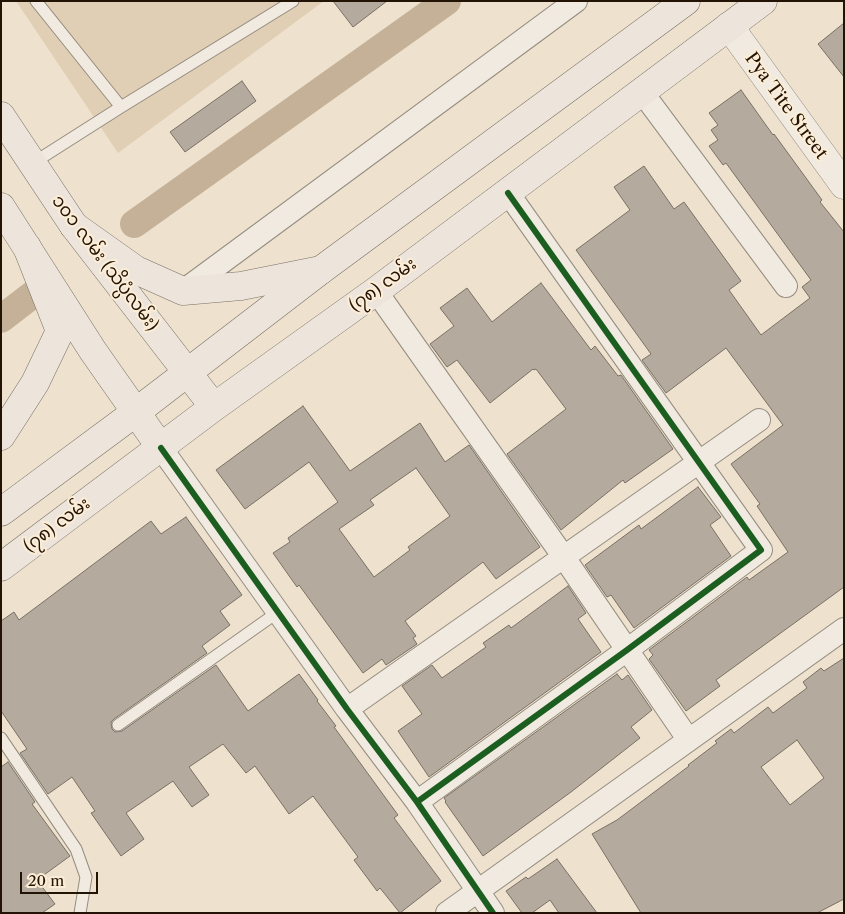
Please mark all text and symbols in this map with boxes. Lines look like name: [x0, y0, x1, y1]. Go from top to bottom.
street label: Pya Tite Street: [740, 48, 832, 164]
street label: ၁၀၁ လမ်း (သိပ္ပံလမ်း): [47, 191, 163, 335]
street label: (၇၈) လမ်း: [345, 253, 421, 317]
street label: (၇၈) လမ်း: [19, 493, 95, 557]
scale bar: [22, 862, 100, 894]
text: 20 m: [28, 871, 64, 890]

